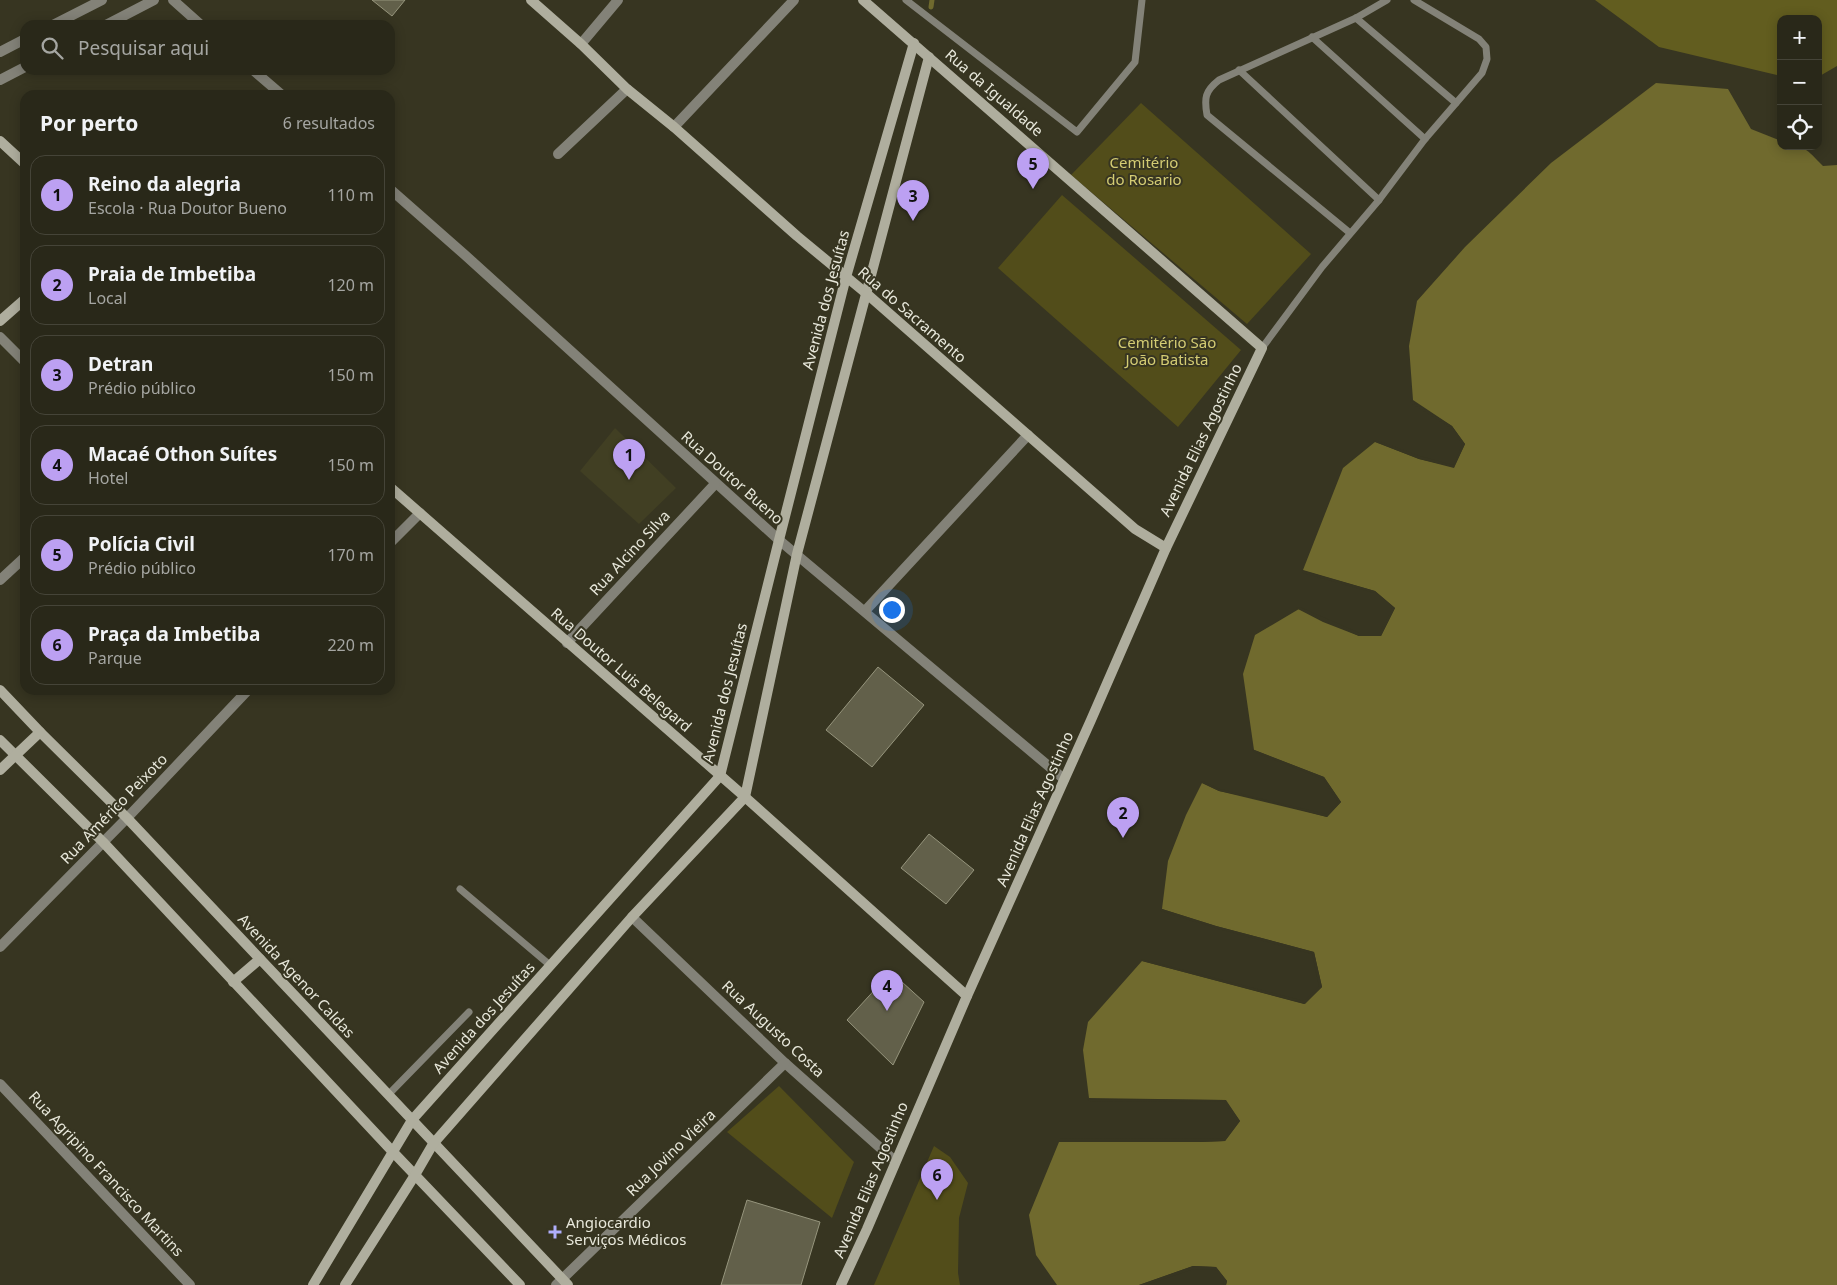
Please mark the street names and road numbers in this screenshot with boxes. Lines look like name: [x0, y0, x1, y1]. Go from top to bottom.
street label: Rua da Igualdade: [941, 44, 1048, 140]
street label: Avenida dos Jesuítas: [797, 228, 853, 372]
street label: Rua do Sacramento: [854, 262, 971, 367]
street label: Avenida Elias Agostinho: [1154, 360, 1246, 519]
street label: Rua Doutor Bueno: [677, 426, 788, 528]
street label: Rua Alcino Silva: [585, 505, 674, 599]
street label: Rua Doutor Luis Belegard: [547, 603, 696, 736]
street label: Avenida dos Jesuítas: [697, 621, 751, 765]
street label: Avenida Elias Agostinho: [991, 728, 1077, 889]
street label: Rua Américo Peixoto: [55, 749, 171, 868]
street label: Avenida Agenor Caldas: [234, 909, 360, 1042]
street label: Avenida dos Jesuítas: [428, 957, 539, 1077]
street label: Rua Augusto Costa: [718, 975, 829, 1081]
street label: Rua Agripino Francisco Martins: [25, 1086, 189, 1260]
street label: Avenida Elias Agostinho: [828, 1098, 912, 1261]
street label: Rua Jovino Vieira: [621, 1104, 719, 1200]

